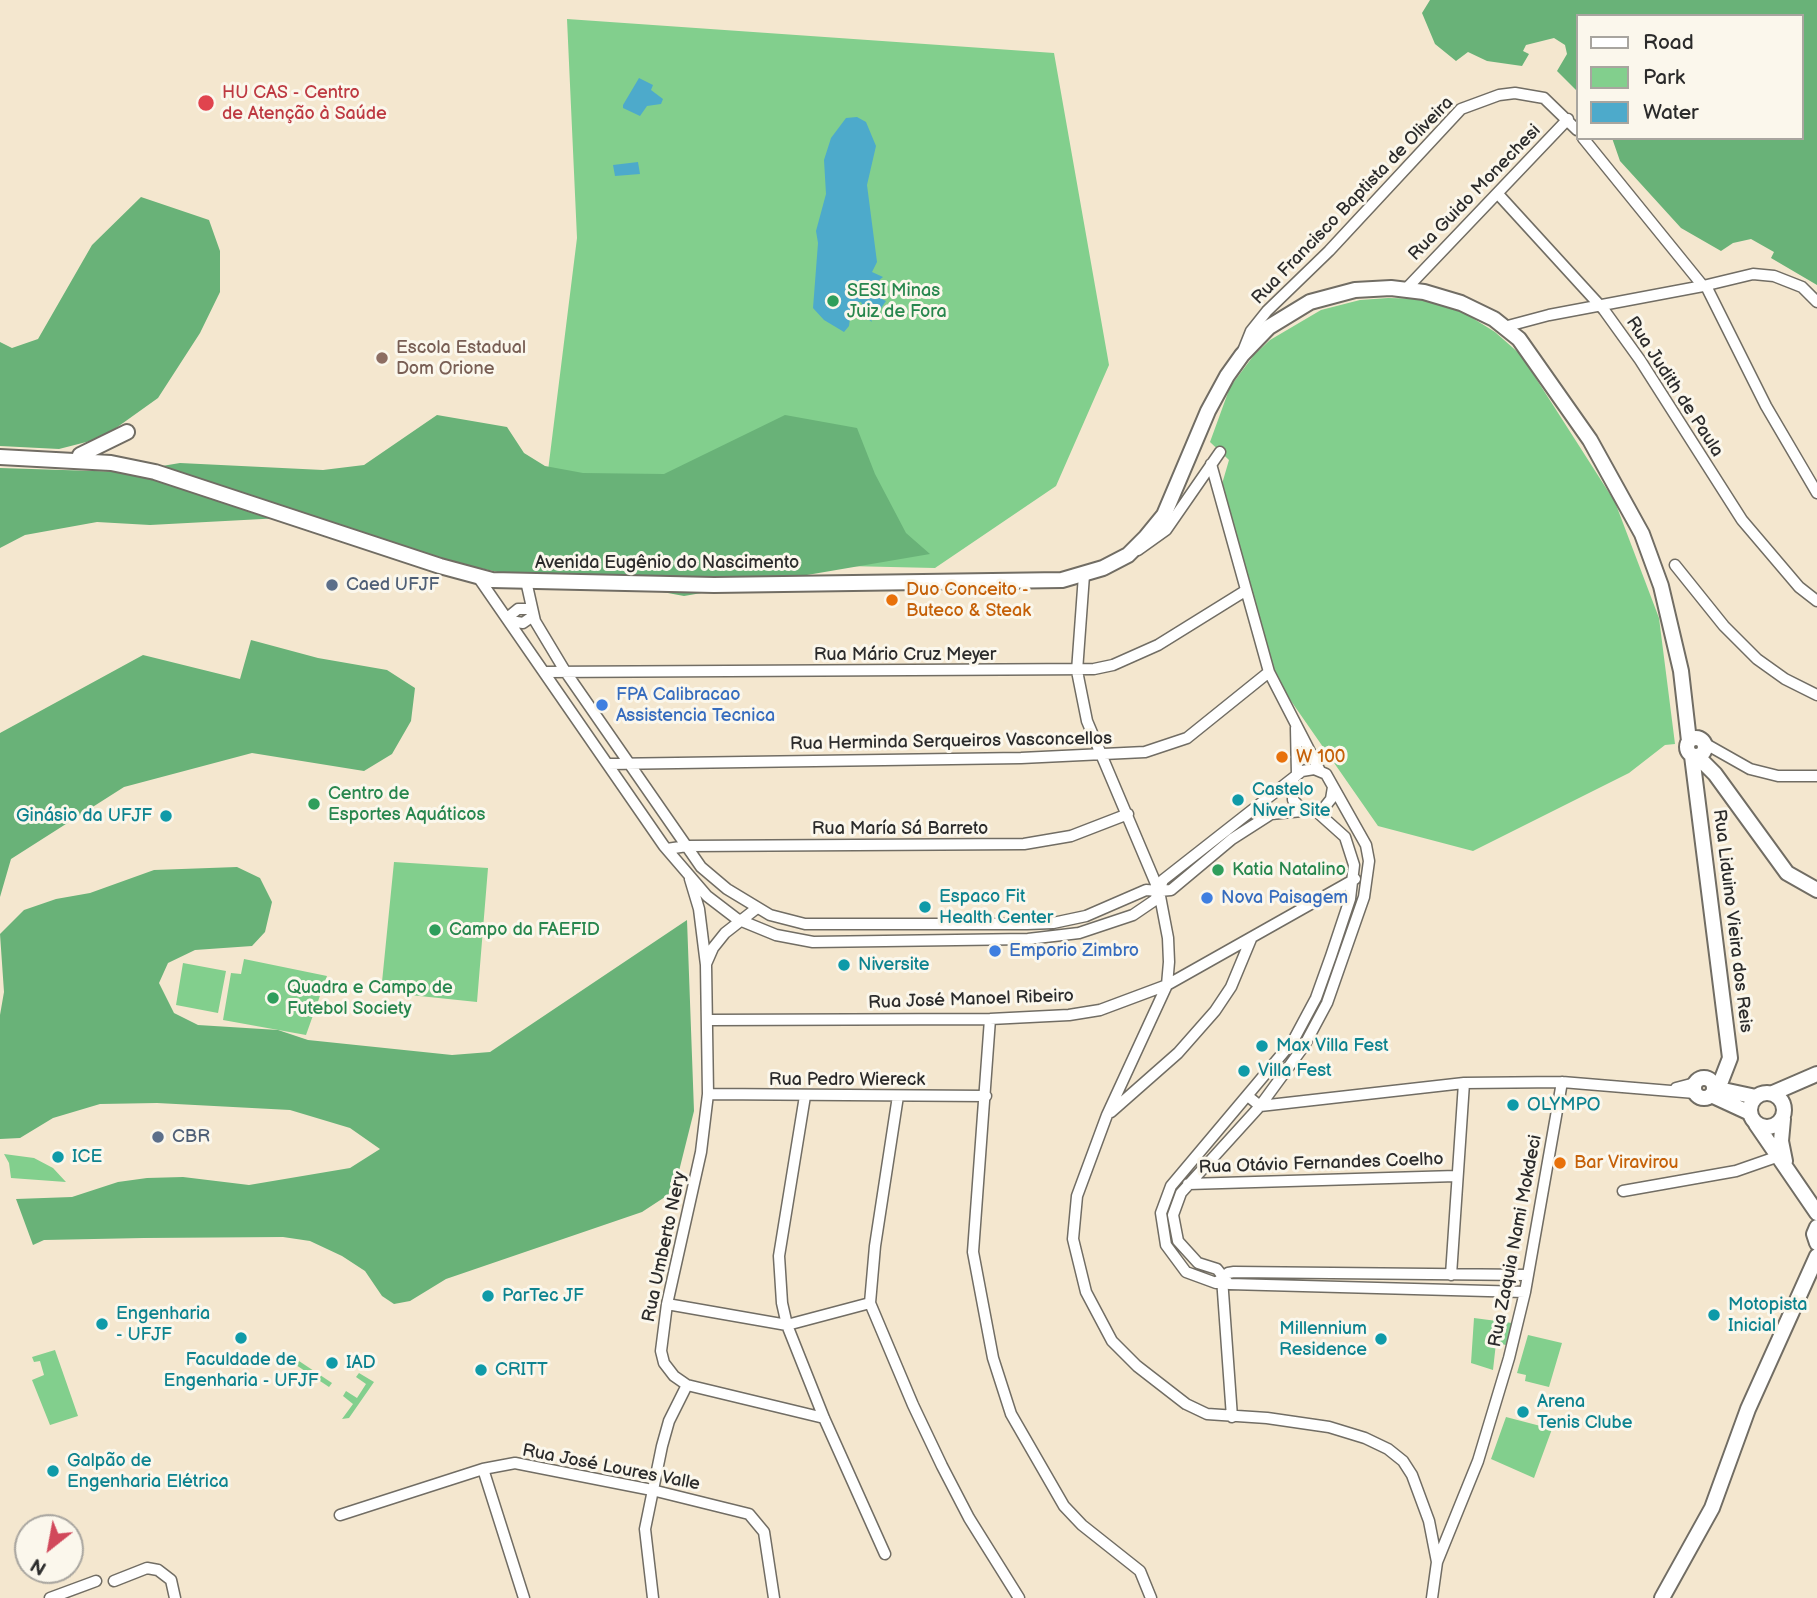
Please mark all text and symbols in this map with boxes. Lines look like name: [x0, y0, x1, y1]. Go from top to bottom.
legend: [1576, 14, 1803, 140]
text: Road: [1643, 30, 1694, 55]
text: Park: [1643, 65, 1685, 90]
place label: HU CAS - Centro de Atenção à Saúde: [222, 82, 387, 124]
marker: HU CAS - Centro de Atenção à Saúde: [196, 93, 216, 113]
street label: Rua Francisco Baptista de Oliveira: [1248, 93, 1458, 309]
text: Water: [1643, 100, 1699, 125]
street label: Rua Guido Monechesi: [1404, 120, 1546, 266]
place label: SESI Minas Juiz de Fora: [847, 280, 947, 322]
marker: SESI Minas Juiz de Fora: [825, 293, 841, 309]
street label: Rua Judith de Paula: [1621, 313, 1727, 461]
place label: Escola Estadual Dom Orione: [396, 337, 526, 380]
marker: Escola Estadual Dom Orione: [374, 350, 390, 366]
street label: Avenida Eugênio do Nascimento: [535, 552, 799, 574]
place label: Caed UFJF: [346, 574, 439, 596]
marker: Caed UFJF: [324, 577, 340, 593]
place label: Duo Conceito - Buteco & Steak: [906, 579, 1031, 622]
marker: Duo Conceito - Buteco & Steak: [884, 592, 900, 608]
street label: Rua Mário Cruz Meyer: [814, 644, 996, 666]
place label: FPA Calibracao Assistencia Tecnica: [616, 684, 775, 726]
marker: FPA Calibracao Assistencia Tecnica: [594, 697, 610, 713]
street label: Rua Herminda Serqueiros Vasconcellos: [790, 728, 1112, 756]
place label: W 100: [1296, 746, 1345, 768]
marker: W 100: [1274, 749, 1290, 765]
place label: Castelo Niver Site: [1252, 779, 1330, 822]
place label: Centro de Esportes Aquáticos: [328, 783, 485, 826]
marker: Castelo Niver Site: [1230, 792, 1246, 808]
marker: Centro de Esportes Aquáticos: [306, 796, 322, 812]
place label: Ginásio da UFJF: [16, 805, 152, 827]
marker: Ginásio da UFJF: [158, 808, 174, 824]
street label: Rua Liduino Vieira dos Reis: [1708, 808, 1756, 1034]
street label: Rua María Sá Barreto: [812, 818, 988, 840]
place label: Katia Natalino: [1232, 859, 1346, 881]
marker: Katia Natalino: [1210, 862, 1226, 878]
place label: Espaco Fit Health Center: [939, 886, 1053, 928]
place label: Nova Paisagem: [1221, 887, 1348, 909]
marker: Nova Paisagem: [1199, 890, 1215, 906]
marker: Espaco Fit Health Center: [917, 899, 933, 915]
place label: Campo da FAEFID: [449, 919, 600, 941]
marker: Campo da FAEFID: [427, 922, 443, 938]
place label: Emporio Zimbro: [1009, 940, 1139, 962]
marker: Emporio Zimbro: [987, 943, 1003, 959]
place label: Niversite: [858, 954, 930, 976]
marker: Niversite: [836, 957, 852, 973]
place label: Quadra e Campo de Futebol Society: [287, 977, 453, 1020]
street label: Rua José Manoel Ribeiro: [868, 986, 1074, 1014]
marker: Quadra e Campo de Futebol Society: [265, 990, 281, 1006]
place label: Max Villa Fest: [1276, 1035, 1389, 1057]
marker: Max Villa Fest: [1254, 1038, 1270, 1054]
place label: Villa Fest: [1258, 1060, 1332, 1082]
marker: Villa Fest: [1236, 1063, 1252, 1079]
street label: Rua Pedro Wiereck: [769, 1069, 925, 1091]
place label: OLYMPO: [1527, 1094, 1601, 1116]
marker: OLYMPO: [1505, 1097, 1521, 1113]
place label: CBR: [172, 1126, 210, 1148]
marker: CBR: [150, 1129, 166, 1145]
street label: Rua Zaquia Nami Mokdeci: [1485, 1133, 1547, 1349]
place label: ICE: [72, 1146, 102, 1168]
marker: ICE: [50, 1149, 66, 1165]
street label: Rua Otávio Fernandes Coelho: [1198, 1149, 1444, 1179]
place label: Bar Viravirou: [1574, 1152, 1679, 1174]
marker: Bar Viravirou: [1552, 1155, 1568, 1171]
street label: Rua Umberto Nery: [638, 1170, 692, 1324]
place label: ParTec JF: [502, 1285, 584, 1307]
marker: ParTec JF: [480, 1288, 496, 1304]
place label: Motopista Inicial: [1728, 1294, 1807, 1336]
place label: Engenharia - UFJF: [116, 1303, 210, 1346]
marker: Motopista Inicial: [1706, 1307, 1722, 1323]
marker: Engenharia - UFJF: [94, 1316, 110, 1332]
place label: Millennium Residence: [1279, 1318, 1367, 1360]
marker: Faculdade de Engenharia - UFJF: [233, 1330, 249, 1346]
marker: Millennium Residence: [1373, 1331, 1389, 1347]
place label: Faculdade de Engenharia - UFJF: [164, 1349, 318, 1392]
place label: IAD: [346, 1352, 376, 1374]
marker: IAD: [324, 1355, 340, 1371]
place label: CRITT: [495, 1359, 548, 1381]
marker: CRITT: [473, 1362, 489, 1378]
place label: Arena Tenis Clube: [1537, 1391, 1632, 1434]
marker: Arena Tenis Clube: [1515, 1404, 1531, 1420]
street label: Rua José Loures Valle: [520, 1440, 702, 1496]
place label: Galpão de Engenharia Elétrica: [67, 1450, 229, 1492]
marker: Galpão de Engenharia Elétrica: [45, 1463, 61, 1479]
north arrow: [14, 1514, 84, 1584]
text: N: [27, 1552, 51, 1579]

